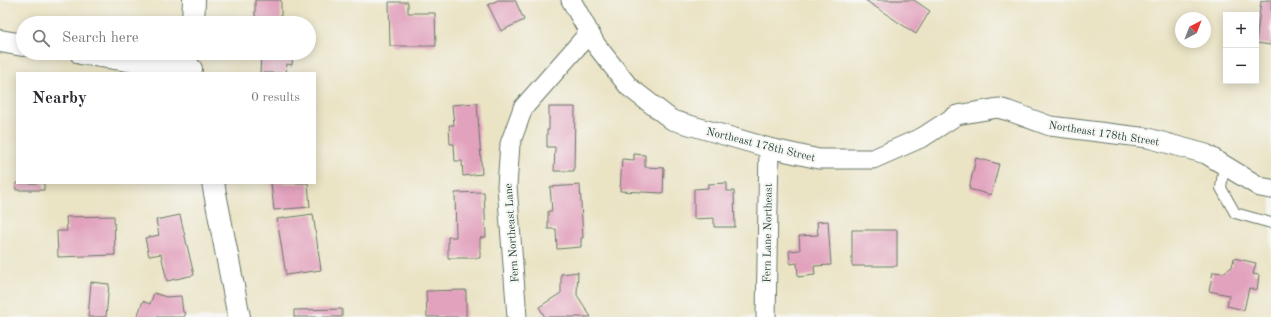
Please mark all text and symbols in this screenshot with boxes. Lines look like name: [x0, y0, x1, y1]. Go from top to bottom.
north arrow: [1175, 12, 1211, 48]
map controls: [1223, 12, 1259, 84]
button: +: [1223, 12, 1259, 48]
search box: [16, 16, 316, 60]
icon: search: [30, 27, 52, 49]
text: Search here: [62, 31, 139, 46]
button: −: [1223, 48, 1259, 84]
text: Nearby: [32, 90, 87, 107]
text: 0 results: [251, 91, 300, 104]
street label: Northeast 178th Street: [1048, 120, 1160, 149]
street label: Northeast 178th Street: [705, 127, 816, 164]
street label: Fern Northeast Lane: [504, 183, 521, 283]
street label: Fern Lane Northeast: [762, 183, 775, 283]

